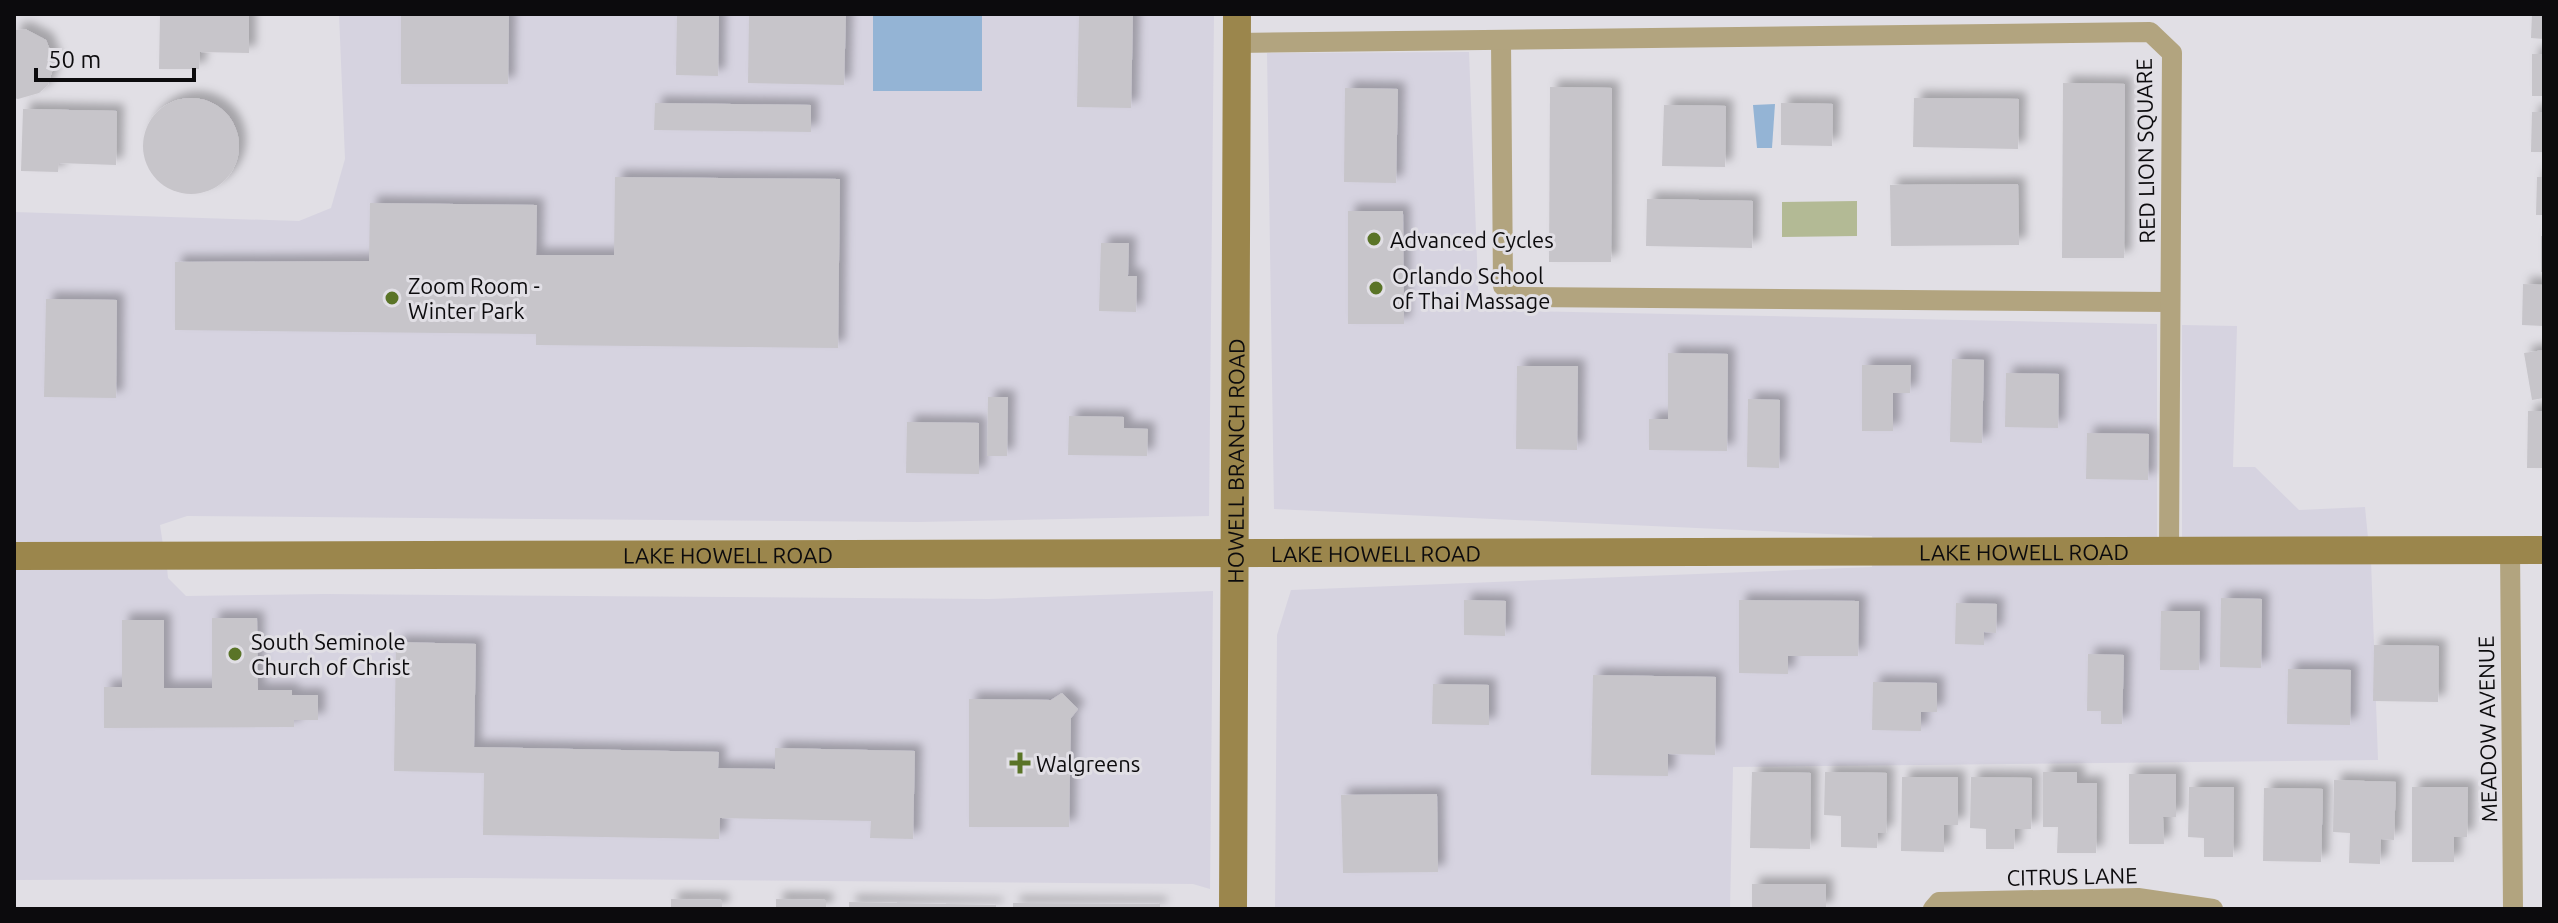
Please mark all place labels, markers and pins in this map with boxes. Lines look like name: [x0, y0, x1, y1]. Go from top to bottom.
place label: Advanced Cycles: [1390, 227, 1554, 252]
marker: Advanced Cycles: [1365, 230, 1383, 248]
place label: Orlando School of Thai Massage: [1392, 263, 1550, 313]
place label: Zoom Room - Winter Park: [408, 273, 540, 323]
marker: Orlando School of Thai Massage: [1367, 279, 1385, 297]
marker: Zoom Room - Winter Park: [383, 289, 401, 307]
place label: South Seminole Church of Christ: [251, 629, 410, 679]
marker: South Seminole Church of Christ: [226, 645, 244, 663]
place label: Walgreens: [1036, 751, 1140, 776]
marker: Walgreens: [1011, 754, 1029, 772]

